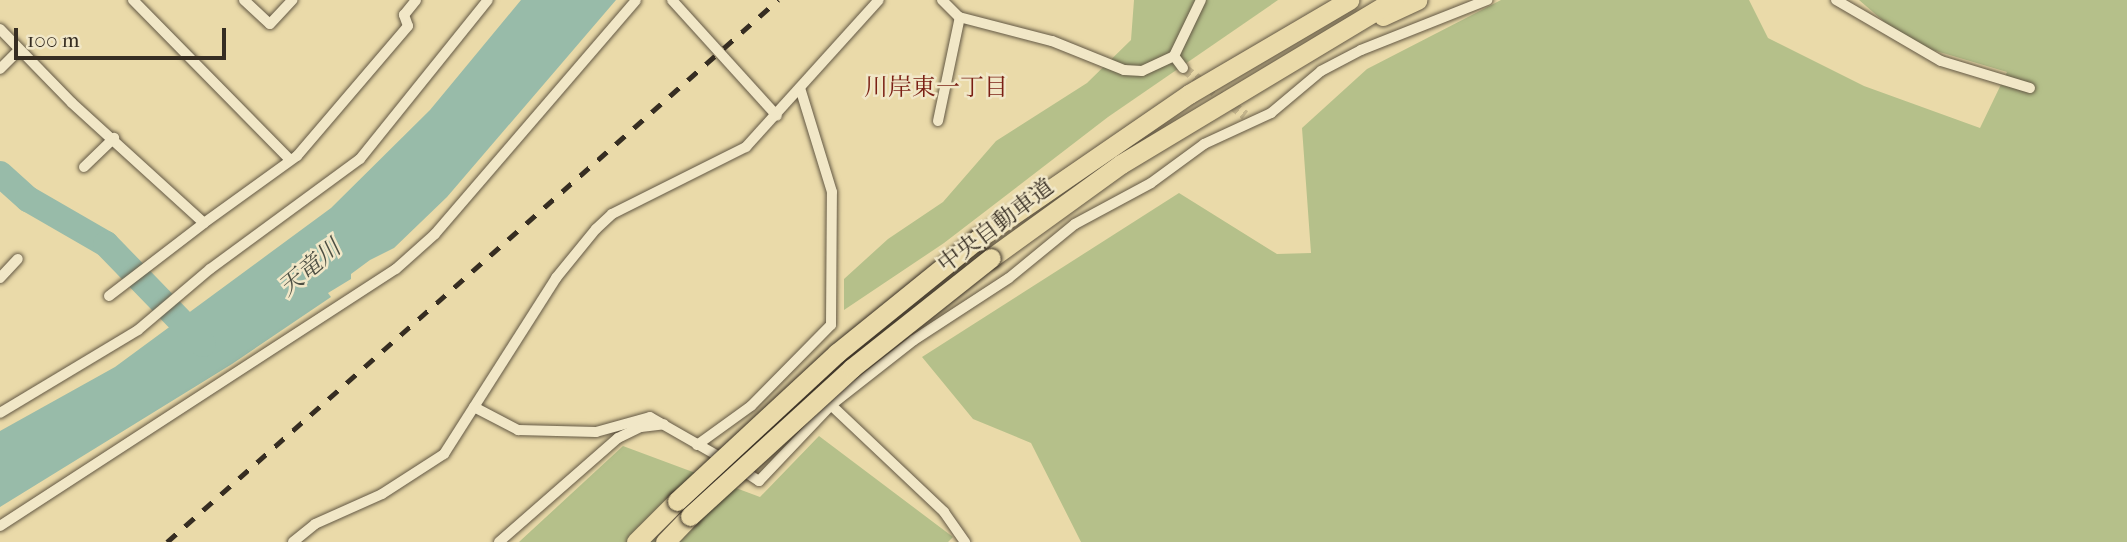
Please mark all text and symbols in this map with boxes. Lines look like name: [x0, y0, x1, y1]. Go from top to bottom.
scale bar: [18, 14, 229, 58]
text: 100 m: [27, 28, 80, 52]
district label: 川岸東一丁目: [864, 74, 1008, 102]
street label: 中央自動車道: [933, 173, 1059, 279]
water label: 天竜川: [273, 234, 347, 302]

